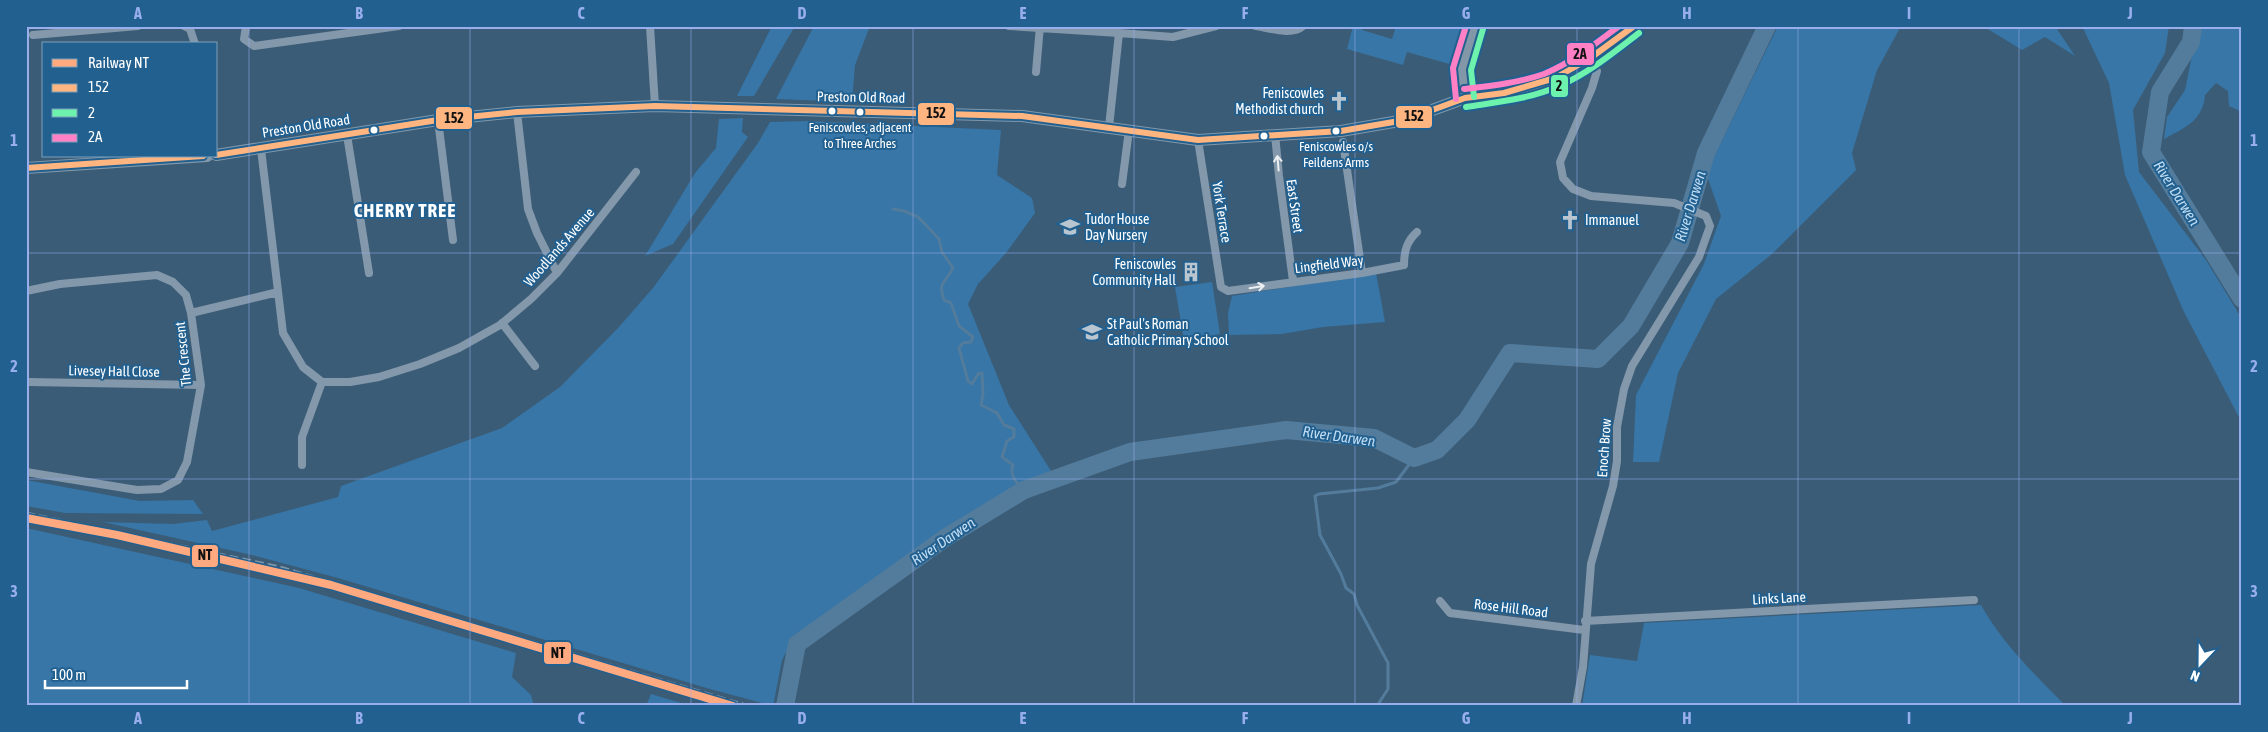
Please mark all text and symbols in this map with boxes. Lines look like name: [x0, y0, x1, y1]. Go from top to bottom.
text: A: [133, 4, 142, 22]
text: B: [355, 4, 363, 22]
text: C: [577, 4, 585, 22]
text: D: [798, 4, 807, 22]
text: E: [1020, 4, 1027, 22]
text: F: [1242, 4, 1249, 22]
text: G: [1462, 4, 1471, 22]
text: H: [1682, 4, 1692, 22]
text: I: [1907, 4, 1911, 22]
text: J: [2126, 4, 2133, 22]
legend: [42, 42, 218, 158]
line badge: 2A: [1566, 42, 1595, 66]
text: 2A: [1573, 46, 1587, 62]
text: Railway NT: [88, 54, 150, 71]
line badge: 2: [1550, 74, 1569, 98]
text: 152: [88, 78, 109, 95]
text: 2: [1556, 78, 1563, 94]
place label: Feniscowles Methodist church: [1235, 85, 1324, 117]
street label: Preston Old Road: [817, 88, 905, 106]
church icon: Feniscowles Methodist church: [1328, 90, 1350, 112]
line badge: 152: [917, 102, 955, 126]
text: 2: [88, 104, 95, 121]
text: 152: [926, 105, 946, 121]
line badge: 152: [1395, 105, 1433, 129]
line badge: 152: [435, 106, 473, 130]
unlabelled marker: [827, 106, 837, 116]
marker: Feniscowles, adjacent to Three Arches: [855, 107, 865, 117]
text: 152: [1404, 108, 1424, 124]
text: 152: [444, 110, 464, 126]
street label: Preston Old Road: [261, 111, 351, 141]
place label: Feniscowles, adjacent to Three Arches: [808, 120, 912, 151]
unlabelled marker: [369, 125, 379, 135]
marker: Feniscowles o/s Feildens Arms: [1331, 126, 1341, 136]
text: 2A: [88, 128, 103, 145]
text: 1: [10, 131, 18, 149]
unlabelled marker: [1259, 131, 1269, 141]
text: 1: [2250, 131, 2258, 149]
place label: Feniscowles o/s Feildens Arms: [1299, 139, 1373, 170]
one-way arrow: [1273, 156, 1282, 172]
water label: River Darwen: [2150, 158, 2204, 228]
water label: River Darwen: [1671, 169, 1709, 243]
street label: East Street: [1283, 178, 1307, 234]
street label: York Terrace: [1209, 180, 1235, 244]
district label: CHERRY TREE: [354, 199, 456, 221]
street label: Woodlands Avenue: [521, 204, 597, 290]
church icon: Immanuel: [1559, 209, 1581, 231]
place label: Tudor House Day Nursery: [1085, 211, 1149, 243]
place label: Immanuel: [1585, 212, 1639, 228]
school or university icon: Tudor House Day Nursery: [1059, 216, 1081, 238]
street label: Lingfield Way: [1294, 252, 1364, 276]
place label: Feniscowles Community Hall: [1092, 256, 1176, 288]
building icon: Feniscowles Community Hall: [1180, 261, 1202, 283]
one-way arrow: [1248, 281, 1264, 291]
place label: St Paul's Roman Catholic Primary School: [1107, 316, 1229, 348]
street label: The Crescent: [172, 321, 194, 387]
school or university icon: St Paul's Roman Catholic Primary School: [1081, 321, 1103, 343]
text: 2: [10, 357, 18, 375]
text: 2: [2250, 357, 2258, 375]
street label: Livesey Hall Close: [68, 362, 160, 380]
street label: Enoch Brow: [1594, 417, 1614, 478]
water label: River Darwen: [1302, 423, 1376, 449]
water label: River Darwen: [908, 514, 978, 568]
line badge: NT: [191, 544, 219, 568]
text: NT: [198, 547, 213, 563]
text: 3: [10, 582, 18, 600]
text: 3: [2250, 582, 2258, 600]
street label: Links Lane: [1752, 589, 1806, 607]
street label: Rose Hill Road: [1473, 596, 1549, 620]
north arrow: [2176, 640, 2226, 690]
line badge: NT: [543, 641, 572, 665]
text: NT: [551, 645, 566, 661]
scale bar: [45, 657, 188, 689]
text: 100 m: [52, 666, 86, 683]
text: N: [2188, 667, 2202, 685]
text: A: [133, 709, 142, 727]
text: B: [355, 709, 363, 727]
text: C: [577, 709, 585, 727]
text: D: [798, 709, 807, 727]
text: E: [1020, 709, 1027, 727]
text: F: [1242, 709, 1249, 727]
text: G: [1462, 709, 1471, 727]
text: H: [1682, 709, 1692, 727]
text: I: [1907, 709, 1911, 727]
text: J: [2126, 709, 2133, 727]

